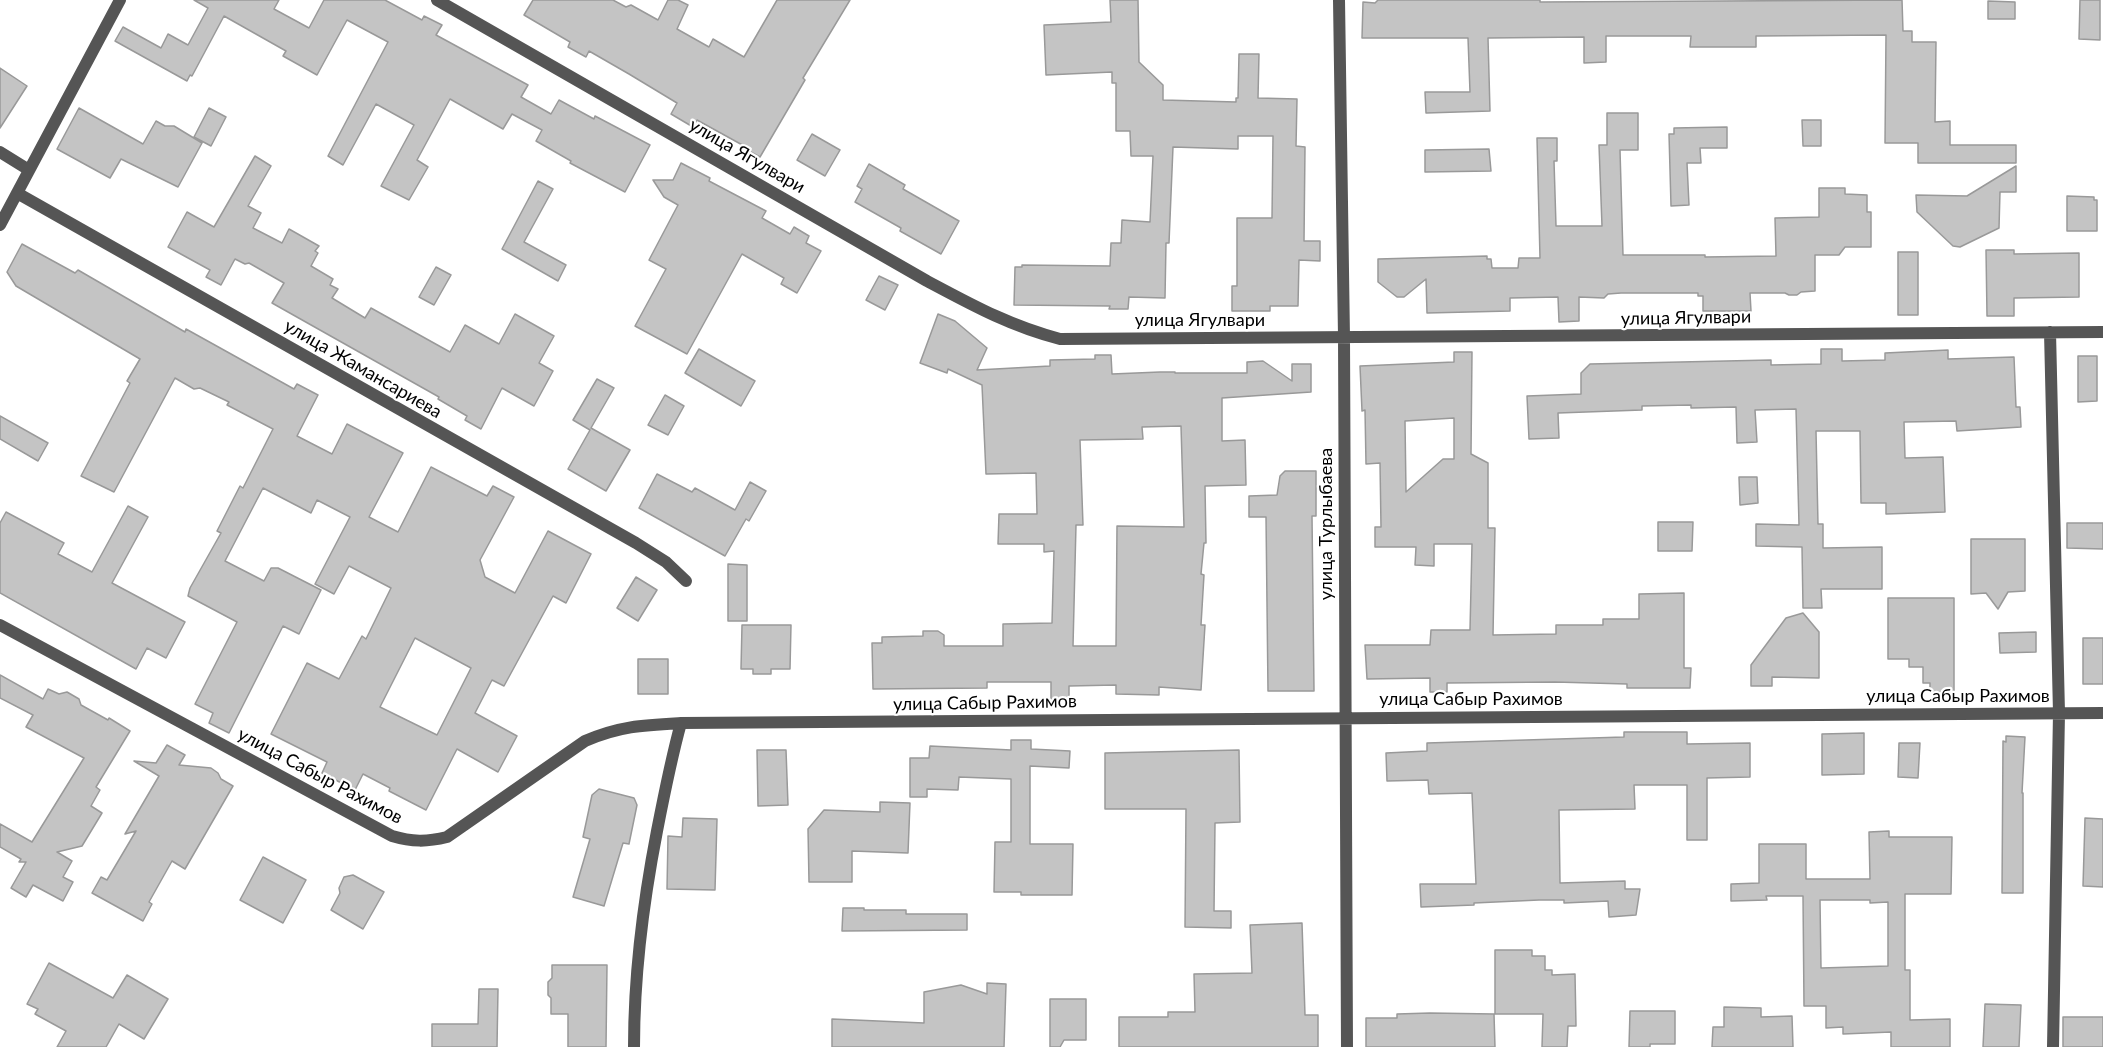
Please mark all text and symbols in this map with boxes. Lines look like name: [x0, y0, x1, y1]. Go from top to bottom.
street label: улица Ягулвари: [685, 114, 809, 198]
street label: улица Ягулвари: [1621, 306, 1751, 330]
street label: улица Ягулвари: [1135, 309, 1265, 331]
street label: улица Жамансариева: [280, 315, 446, 423]
street label: улица Турлыбаева: [1315, 448, 1337, 600]
street label: улица Сабыр Рахимов: [1866, 685, 2050, 707]
street label: улица Сабыр Рахимов: [1379, 688, 1563, 710]
street label: улица Сабыр Рахимов: [893, 691, 1077, 715]
street label: улица Сабыр Рахимов: [234, 723, 406, 829]

